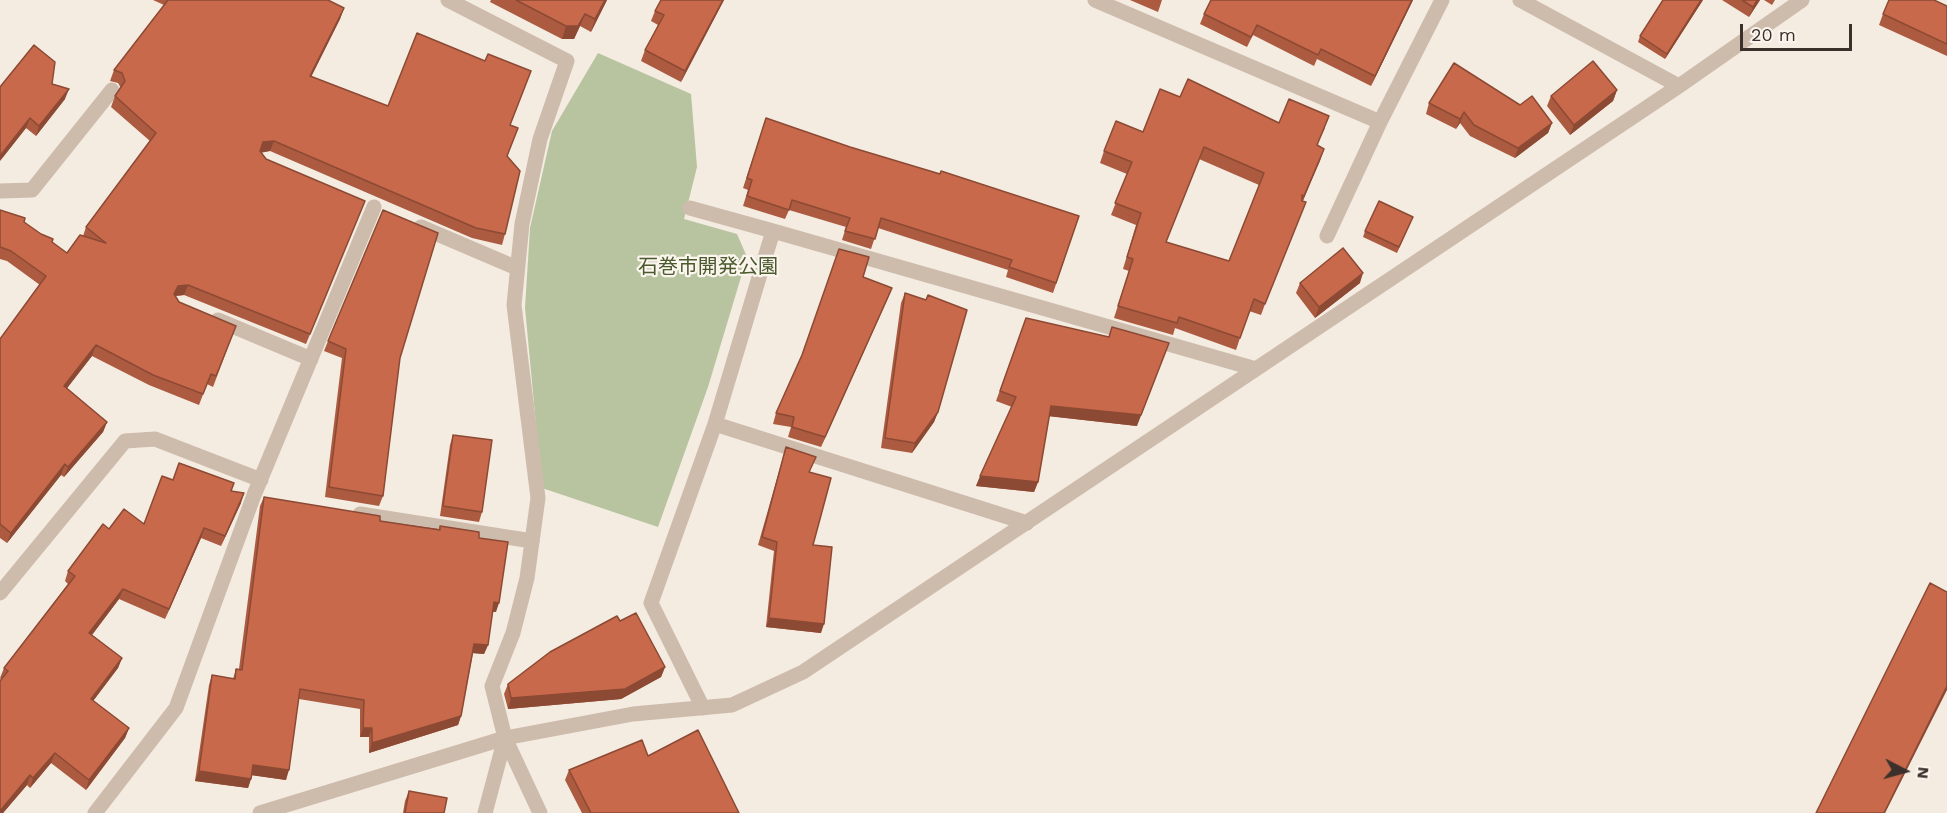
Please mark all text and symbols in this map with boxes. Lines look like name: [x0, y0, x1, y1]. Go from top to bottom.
scale bar: [1743, 12, 1856, 50]
text: 20 m: [1751, 24, 1796, 45]
park label: 石巻市開発公園: [638, 255, 778, 279]
north arrow: [1875, 741, 1935, 801]
text: N: [1913, 766, 1933, 780]

